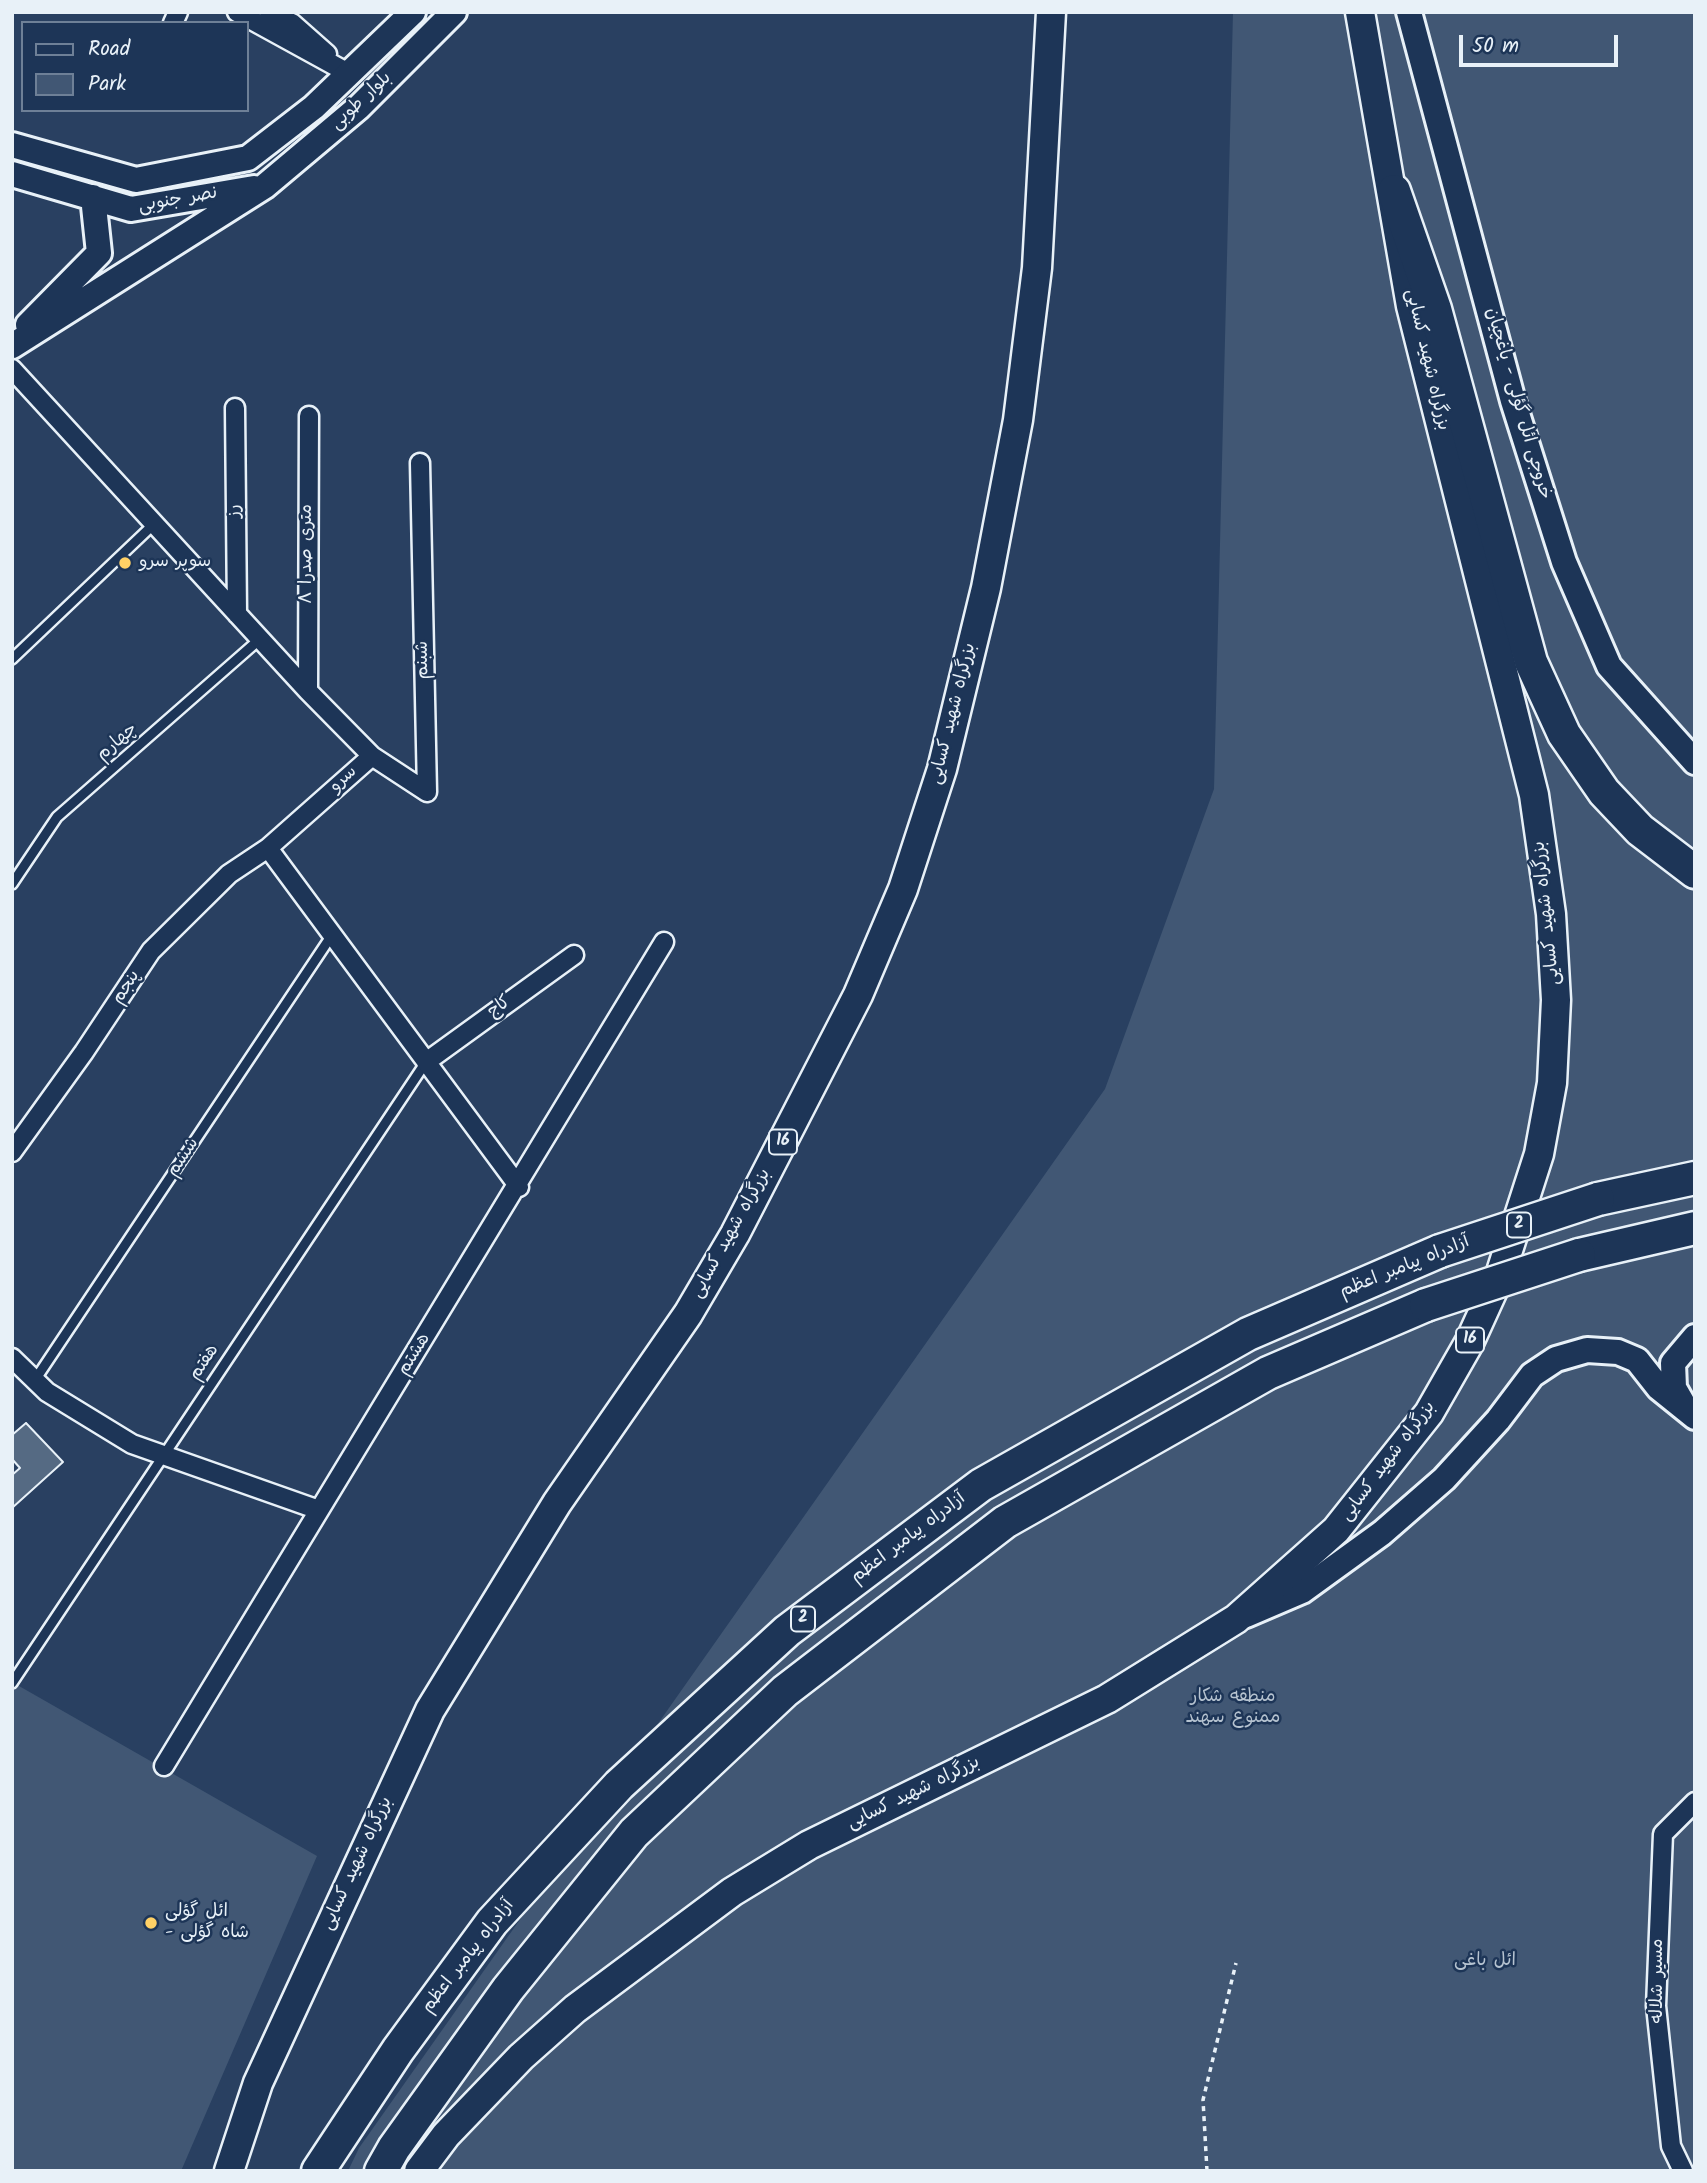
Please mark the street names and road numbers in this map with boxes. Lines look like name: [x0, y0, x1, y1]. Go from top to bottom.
street label: بلوار طوبی: [327, 68, 397, 136]
street label: نصر جنوبی: [137, 183, 219, 219]
street label: بزرگراه شهید کسایی: [1399, 287, 1453, 433]
street label: خروجی ائل گؤلی - یاغچیان: [1479, 306, 1555, 502]
street label: رز: [225, 504, 247, 518]
street label: ۸ متری صدرا: [297, 504, 319, 604]
street label: شبنم: [413, 641, 435, 679]
street label: بزرگراه شهید کسایی: [926, 641, 982, 787]
street label: چهارم: [93, 719, 143, 767]
street label: سرو: [326, 762, 362, 798]
street label: بزرگراه شهید کسایی: [1530, 840, 1566, 986]
street label: پنجم: [108, 967, 146, 1009]
street label: کاج: [484, 992, 516, 1024]
road number: 16: [769, 1130, 797, 1154]
street label: ششم: [163, 1134, 205, 1182]
street label: بزرگراه شهید کسایی: [687, 1165, 777, 1303]
road number: 2: [1507, 1212, 1531, 1238]
street label: آزادراه پیامبر اعظم: [1337, 1232, 1473, 1304]
road number: 16: [1456, 1328, 1484, 1352]
street label: هشتم: [394, 1330, 436, 1380]
street label: هفتم: [185, 1341, 225, 1385]
street label: بزرگراه شهید کسایی: [1337, 1398, 1441, 1526]
street label: آزادراه پیامبر اعظم: [847, 1489, 971, 1589]
road number: 2: [791, 1606, 815, 1632]
street label: بزرگراه شهید کسایی: [844, 1753, 984, 1835]
street label: بزرگراه شهید کسایی: [318, 1794, 398, 1934]
street label: آزادراه پیامبر اعظم: [418, 1896, 520, 2018]
street label: مسیر شلاله: [1648, 1938, 1670, 2024]

